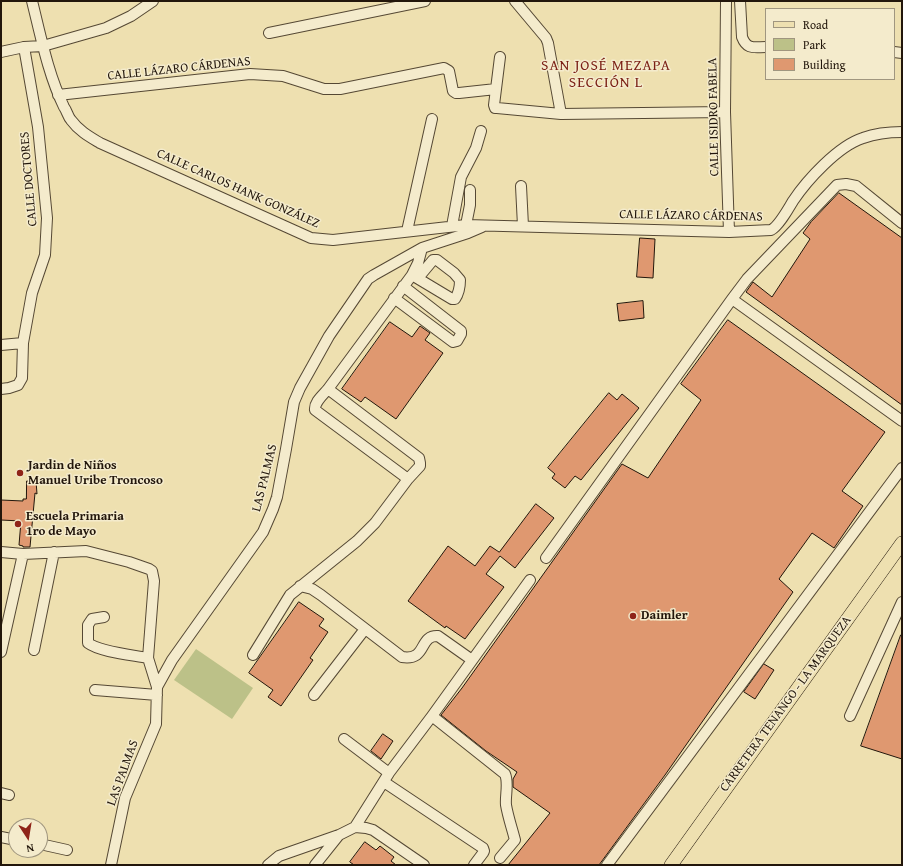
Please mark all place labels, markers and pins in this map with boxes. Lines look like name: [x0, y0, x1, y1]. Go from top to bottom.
place label: Jardin de Niños Manuel Uribe Troncoso: [28, 458, 163, 489]
marker: Jardin de Niños Manuel Uribe Troncoso: [15, 468, 25, 478]
place label: Escuela Primaria 1ro de Mayo: [26, 509, 124, 540]
marker: Escuela Primaria 1ro de Mayo: [13, 519, 23, 529]
place label: Daimler: [641, 608, 688, 624]
marker: Daimler: [628, 611, 638, 621]

